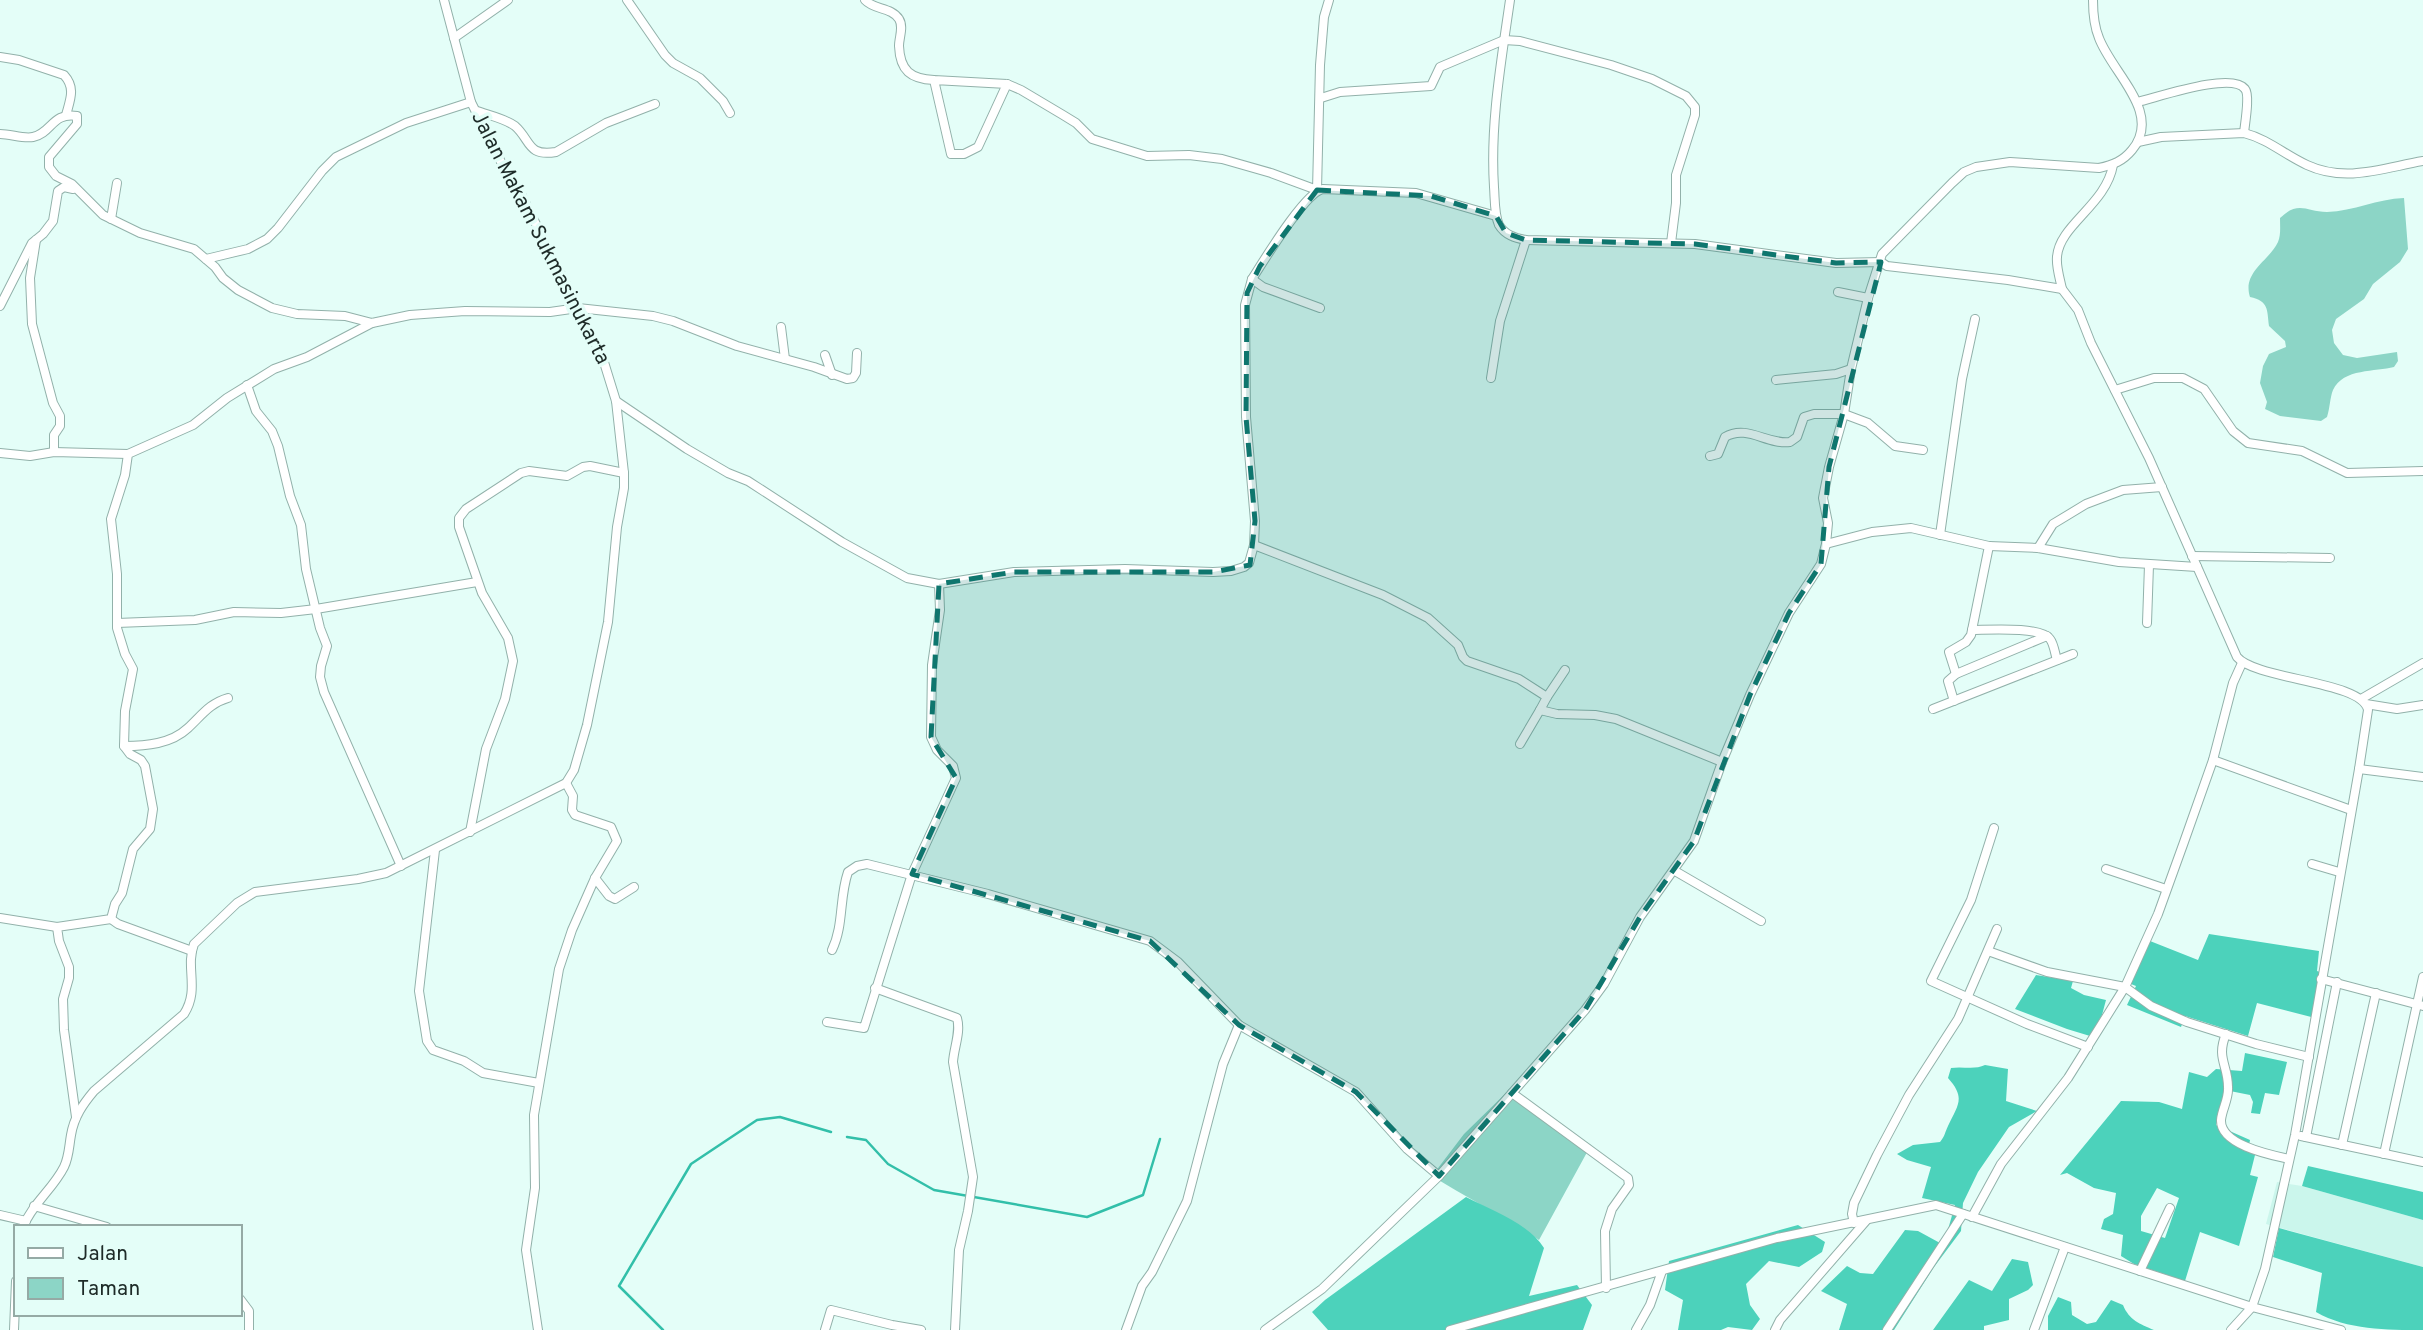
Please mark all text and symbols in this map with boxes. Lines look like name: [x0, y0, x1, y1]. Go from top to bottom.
street label: Jalan Makam Sukmasinukarta: [464, 107, 616, 369]
legend: [14, 1225, 242, 1316]
text: Jalan: [77, 1241, 128, 1268]
text: Taman: [77, 1276, 140, 1303]

